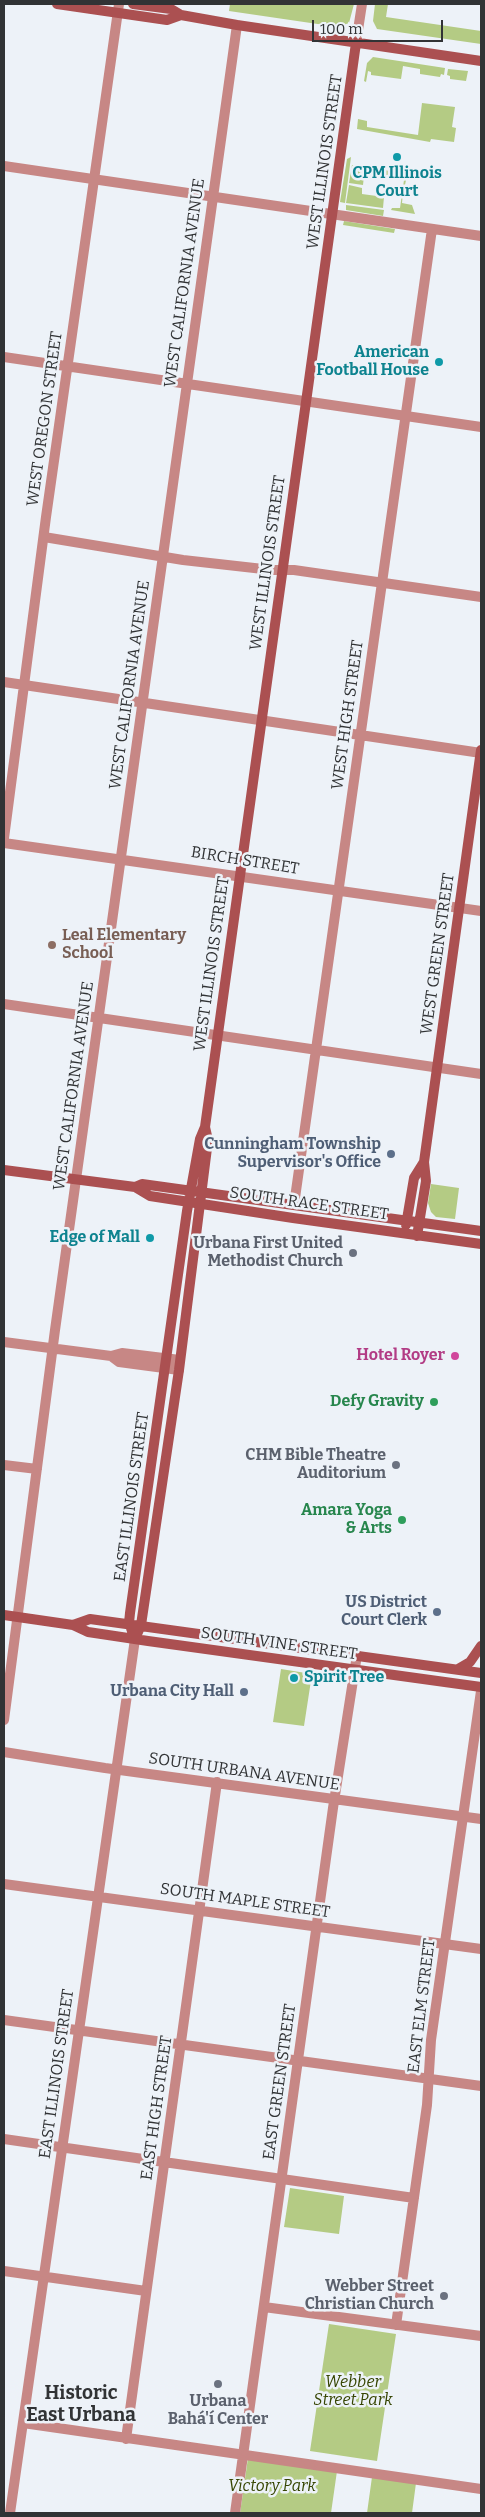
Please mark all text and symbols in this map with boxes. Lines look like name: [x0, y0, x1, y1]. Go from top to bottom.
scale bar: [315, 10, 446, 42]
text: 100 m: [320, 20, 363, 38]
street label: WEST ILLINOIS STREET: [303, 73, 347, 251]
marker: CPM Illinois Court: [391, 151, 403, 163]
place label: CPM Illinois Court: [352, 164, 442, 202]
street label: WEST CALIFORNIA AVENUE: [161, 177, 209, 389]
street label: WEST OREGON STREET: [23, 330, 67, 508]
place label: American Football House: [316, 343, 429, 381]
marker: American Football House: [433, 356, 445, 368]
street label: WEST ILLINOIS STREET: [246, 474, 290, 652]
street label: WEST CALIFORNIA AVENUE: [106, 579, 154, 791]
street label: WEST HIGH STREET: [328, 639, 368, 791]
street label: BIRCH STREET: [190, 843, 300, 879]
street label: WEST GREEN STREET: [417, 872, 459, 1036]
street label: WEST ILLINOIS STREET: [190, 875, 234, 1053]
place label: Leal Elementary School: [62, 926, 186, 964]
marker: Leal Elementary School: [46, 939, 58, 951]
street label: WEST CALIFORNIA AVENUE: [50, 980, 98, 1192]
place label: Cunningham Township Supervisor's Office: [204, 1135, 381, 1173]
marker: Cunningham Township Supervisor's Office: [385, 1148, 397, 1160]
street label: SOUTH RACE STREET: [228, 1183, 390, 1225]
place label: Edge of Mall: [50, 1228, 140, 1248]
marker: Edge of Mall: [144, 1232, 156, 1244]
place label: Urbana First United Methodist Church: [193, 1234, 343, 1272]
marker: Urbana First United Methodist Church: [347, 1247, 359, 1259]
place label: Hotel Royer: [356, 1346, 445, 1366]
marker: Hotel Royer: [449, 1350, 461, 1362]
place label: Defy Gravity: [330, 1392, 424, 1412]
marker: Defy Gravity: [428, 1396, 440, 1408]
street label: EAST ILLINOIS STREET: [111, 1411, 153, 1583]
place label: CHM Bible Theatre Auditorium: [245, 1446, 386, 1484]
marker: CHM Bible Theatre Auditorium: [390, 1459, 402, 1471]
place label: Amara Yoga & Arts: [301, 1501, 392, 1539]
marker: Amara Yoga & Arts: [396, 1514, 408, 1526]
place label: US District Court Clerk: [341, 1593, 427, 1631]
marker: US District Court Clerk: [431, 1606, 443, 1618]
street label: SOUTH VINE STREET: [200, 1624, 358, 1664]
place label: Spirit Tree: [304, 1668, 384, 1688]
marker: Spirit Tree: [288, 1672, 300, 1684]
place label: Urbana City Hall: [110, 1682, 234, 1702]
marker: Urbana City Hall: [238, 1686, 250, 1698]
street label: SOUTH URBANA AVENUE: [147, 1749, 341, 1795]
street label: SOUTH MAPLE STREET: [159, 1880, 331, 1922]
street label: EAST ELM STREET: [404, 1938, 440, 2074]
street label: EAST ILLINOIS STREET: [36, 1988, 78, 2160]
street label: EAST GREEN STREET: [260, 2003, 300, 2161]
street label: EAST HIGH STREET: [137, 2035, 177, 2181]
place label: Webber Street Christian Church: [305, 2277, 434, 2315]
marker: Webber Street Christian Church: [438, 2290, 450, 2302]
park label: Webber Street Park: [313, 2373, 393, 2411]
marker: Urbana Bahá'í Center: [212, 2378, 224, 2390]
district label: Historic East Urbana: [26, 2383, 136, 2427]
place label: Urbana Bahá'í Center: [168, 2392, 268, 2430]
park label: Victory Park: [228, 2477, 316, 2497]

